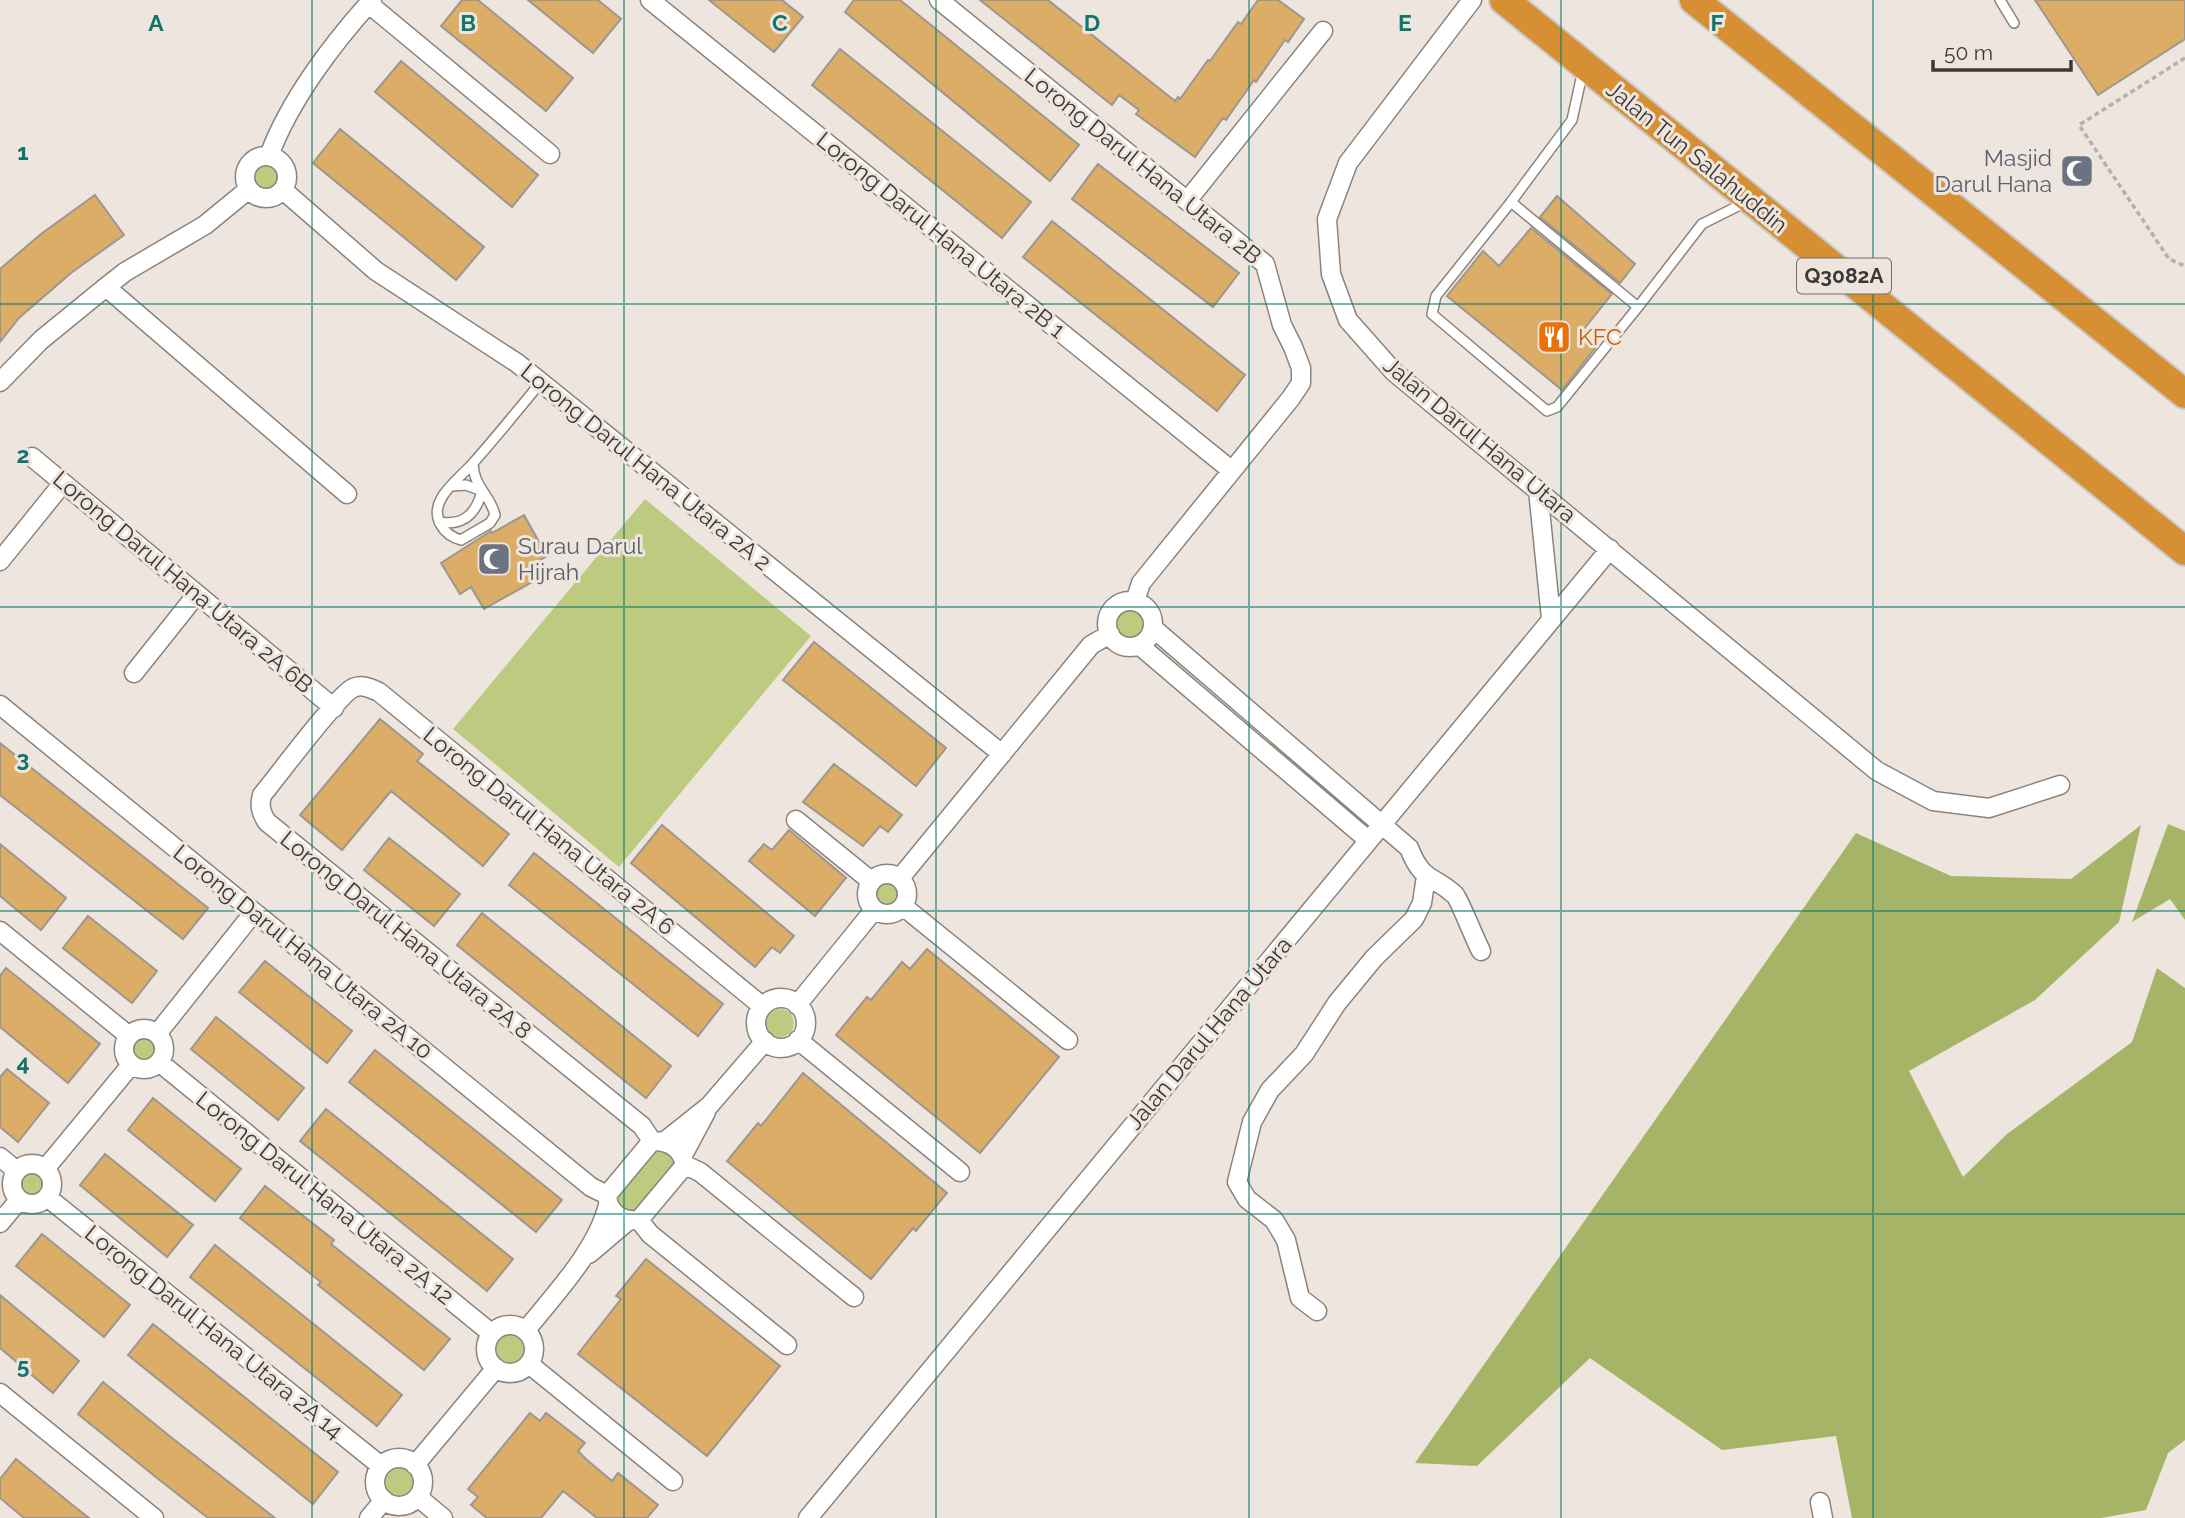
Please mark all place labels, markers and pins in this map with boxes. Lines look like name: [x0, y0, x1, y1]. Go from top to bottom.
place label: Masjid Darul Hana: [1935, 144, 2052, 197]
mosque icon: Masjid Darul Hana: [2058, 152, 2096, 190]
restaurant icon: KFC: [1535, 318, 1573, 356]
place label: KFC: [1578, 323, 1622, 350]
place label: Surau Darul Hijrah: [518, 532, 643, 585]
mosque icon: Surau Darul Hijrah: [475, 540, 513, 578]

